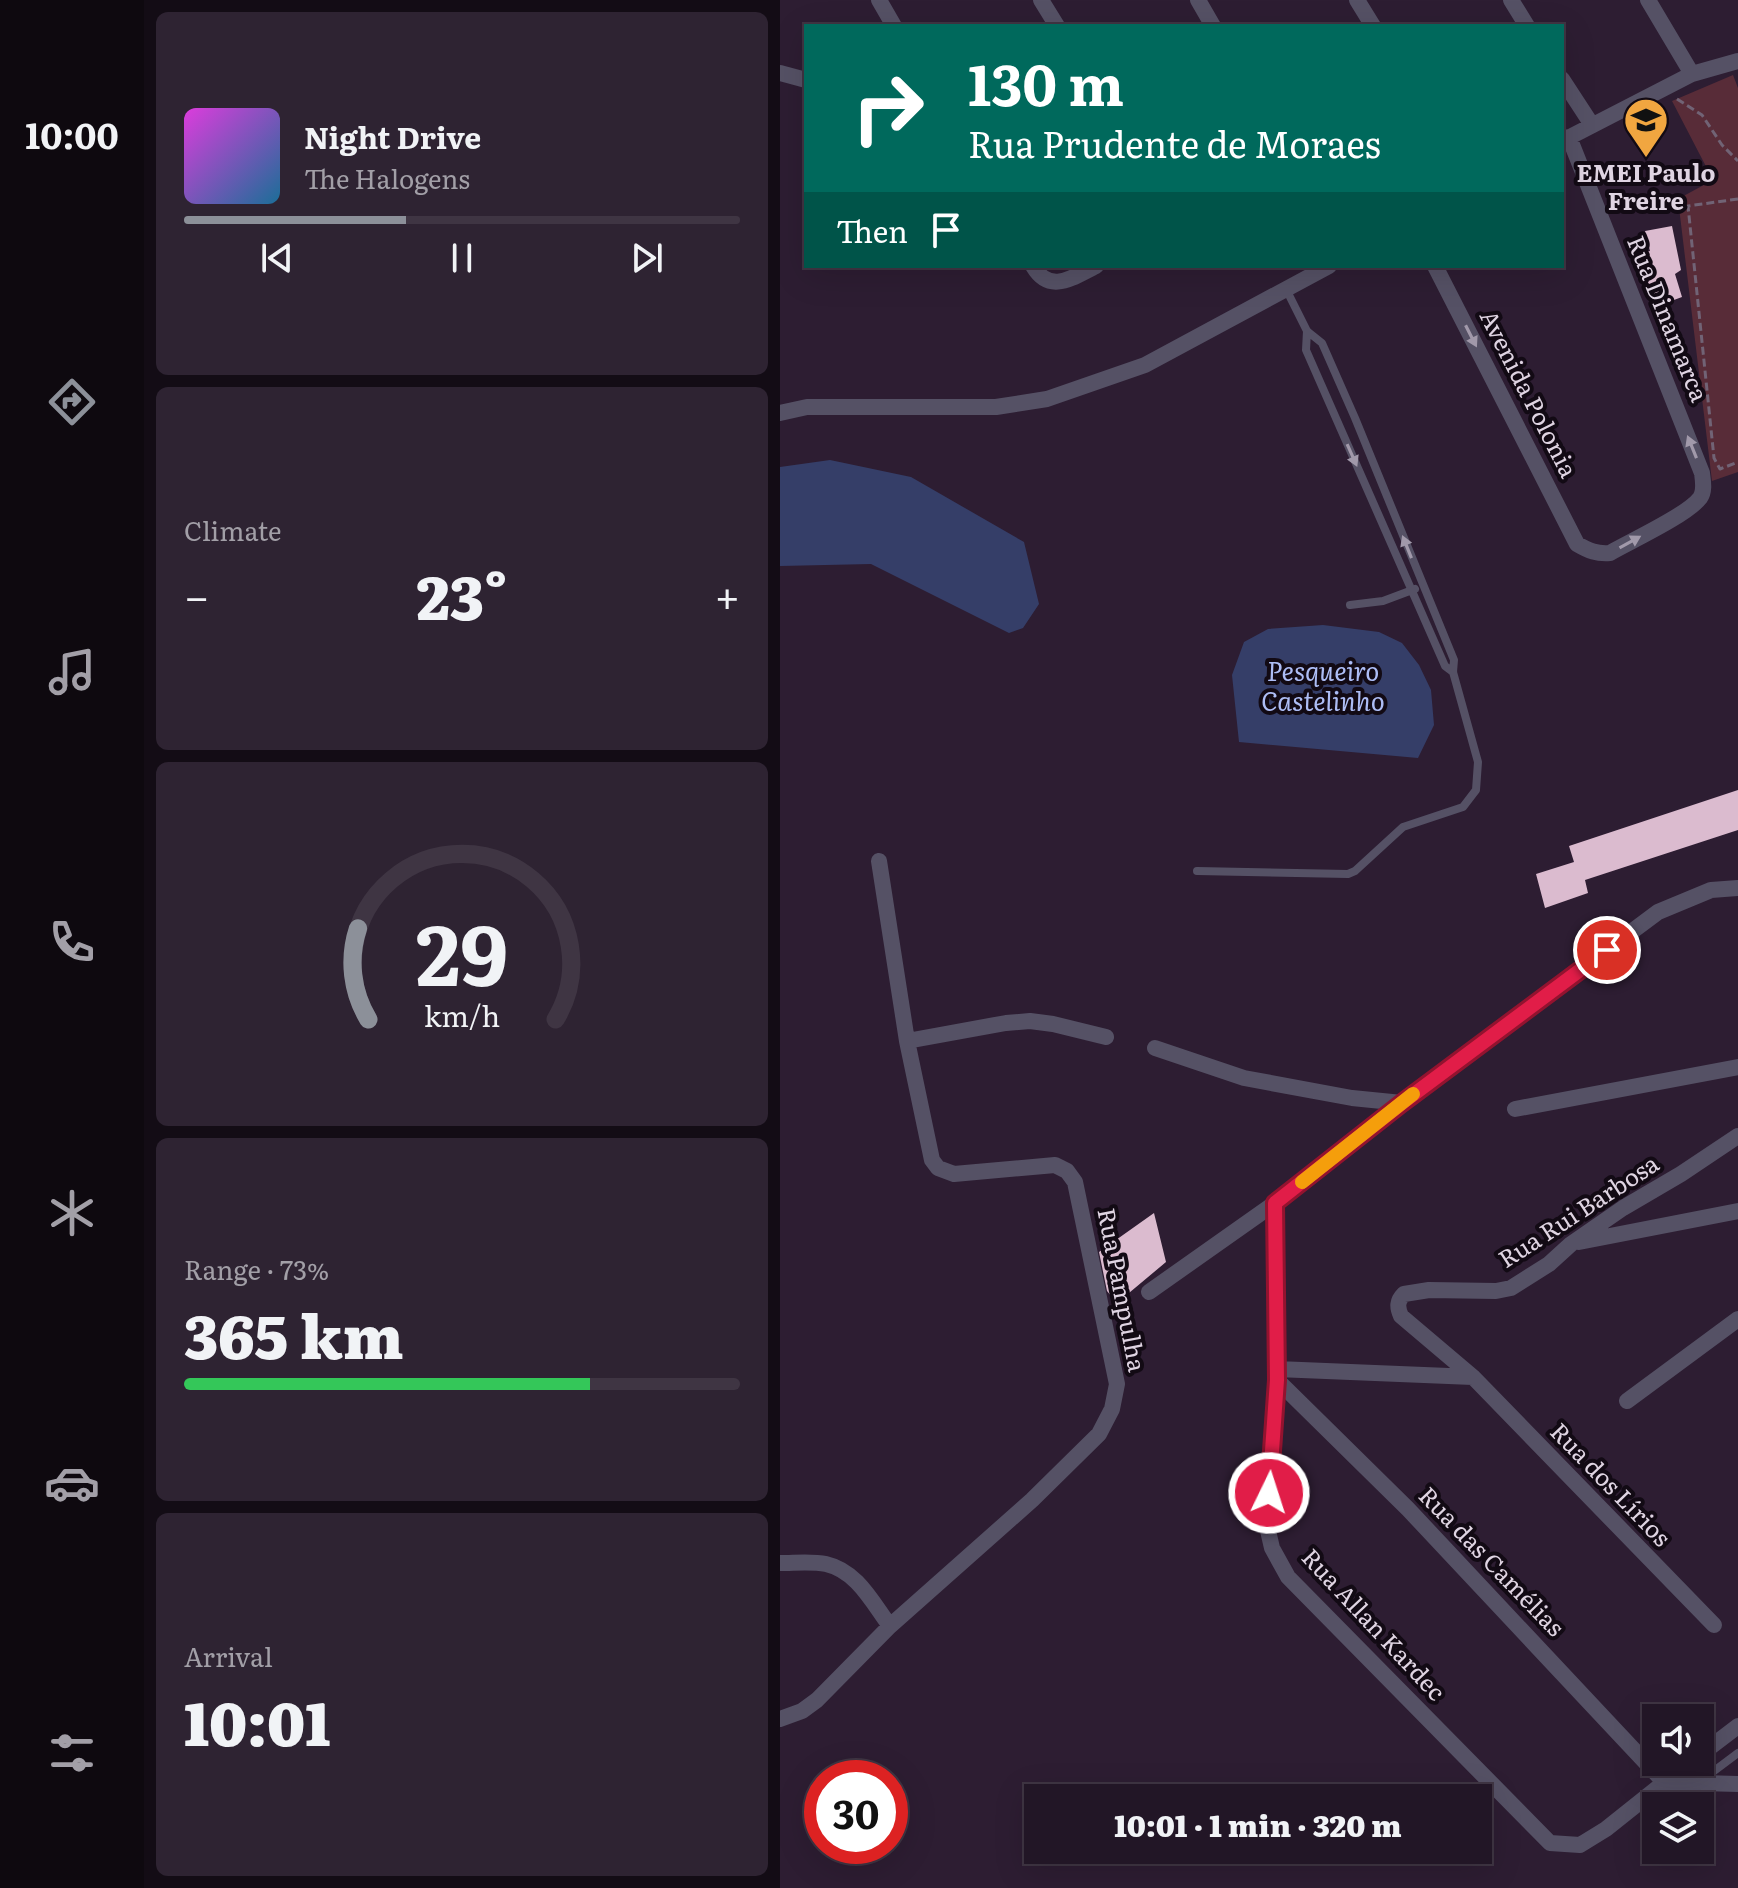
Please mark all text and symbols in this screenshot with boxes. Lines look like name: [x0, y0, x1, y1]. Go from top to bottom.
text: 130 m: [968, 40, 1124, 123]
icon: right: [836, 56, 940, 160]
school or university icon: EMEI Paulo Freire: [1622, 96, 1670, 159]
text: 10:00: [25, 107, 119, 160]
text: Night Drive: [304, 114, 481, 158]
text: Rua Prudente de Moraes: [968, 116, 1381, 169]
place label: EMEI Paulo Freire: [1576, 154, 1716, 217]
text: The Halogens: [304, 158, 470, 197]
text: Then: [836, 208, 908, 252]
icon: arrive: [924, 208, 968, 252]
street label: Rua Dinamarca: [1620, 230, 1719, 406]
icon: previous: [255, 236, 299, 280]
icon: pause: [440, 236, 484, 280]
icon: next: [625, 236, 669, 280]
street label: Avenida Polonia: [1473, 303, 1588, 483]
one-way arrow: [1464, 324, 1478, 347]
icon: directions: [44, 374, 100, 430]
one-way arrow: [1685, 435, 1698, 459]
one-way arrow: [1346, 443, 1359, 467]
text: Climate: [184, 510, 282, 549]
one-way arrow: [1401, 535, 1414, 559]
one-way arrow: [1619, 535, 1641, 549]
text: 23°: [416, 549, 508, 638]
text: −: [184, 561, 210, 627]
text: +: [714, 561, 740, 627]
icon: music: [44, 644, 100, 700]
water label: Pesqueiro Castelinho: [1261, 650, 1385, 719]
text: 29: [416, 888, 508, 1012]
icon: phone: [44, 914, 100, 970]
pin: [1573, 916, 1641, 984]
icon: arrive: [1585, 928, 1629, 972]
text: km/h: [424, 993, 500, 1036]
street label: Rua Rui Barbosa: [1490, 1145, 1665, 1275]
icon: climate: [44, 1185, 100, 1241]
street label: Rua Pampulha: [1090, 1205, 1157, 1375]
text: Range · 73%: [184, 1249, 329, 1288]
text: 365 km: [184, 1288, 403, 1377]
street label: Rua dos Lírios: [1544, 1413, 1680, 1553]
position arrow: [1227, 1451, 1311, 1535]
icon: car: [44, 1455, 100, 1511]
street label: Rua das Camélias: [1412, 1477, 1574, 1643]
street label: Rua Allan Kardec: [1295, 1539, 1455, 1707]
text: Arrival: [184, 1636, 273, 1675]
text: 10:01: [184, 1675, 330, 1764]
map controls: [1642, 1704, 1714, 1864]
button: sound: [1642, 1704, 1714, 1776]
icon: filters: [44, 1725, 100, 1781]
speed limit sign: 30: [804, 1760, 908, 1864]
button: layers: [1642, 1792, 1714, 1864]
text: 10:01 · 1 min · 320 m: [1114, 1802, 1402, 1846]

